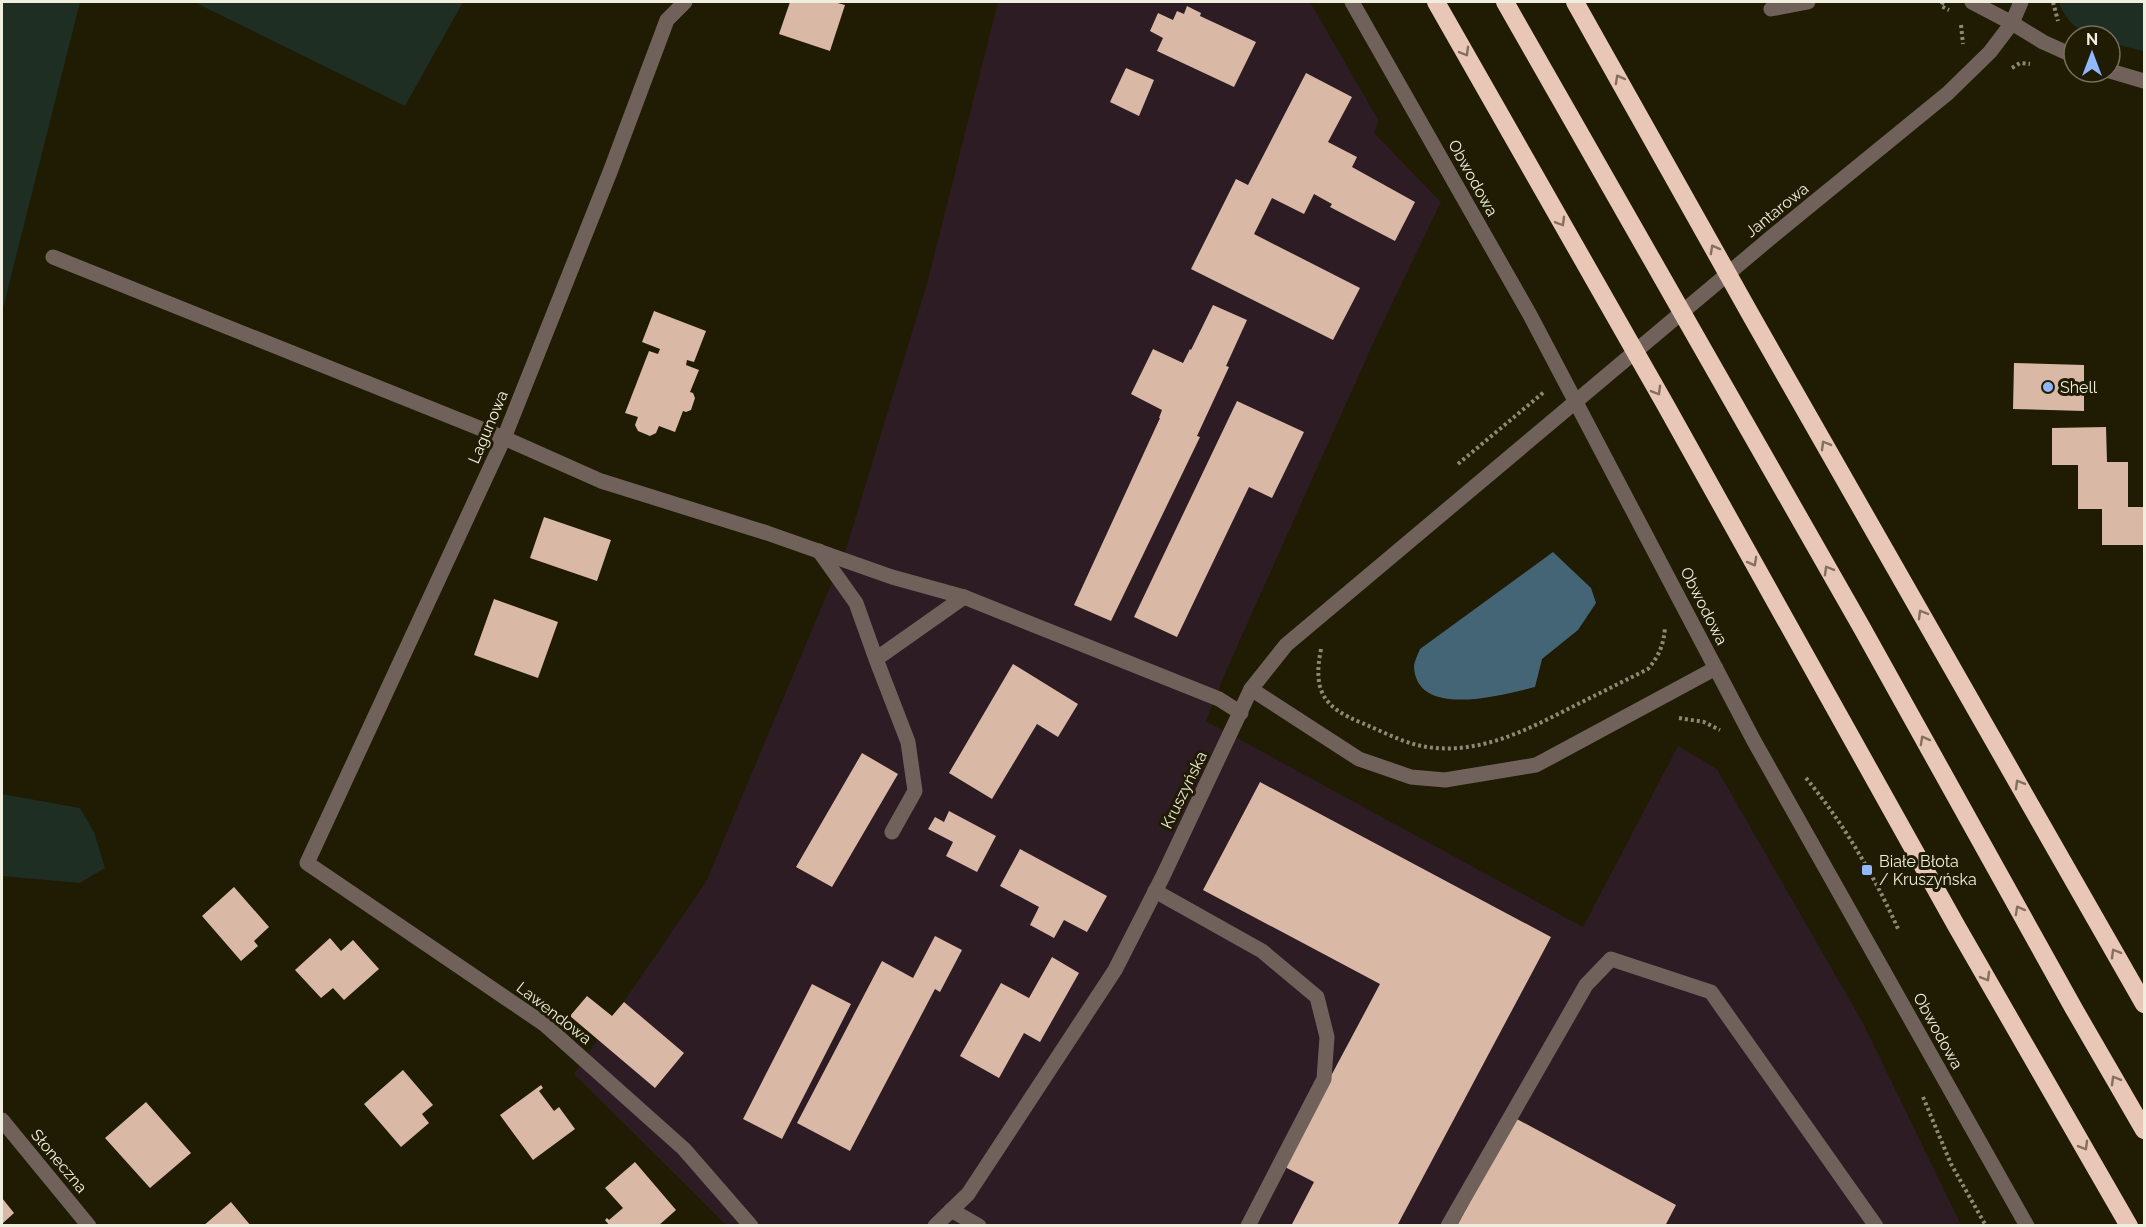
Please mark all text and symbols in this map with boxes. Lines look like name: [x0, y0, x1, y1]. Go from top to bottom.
north arrow: [2062, 24, 2122, 84]
text: N: [2086, 30, 2098, 49]
one-way arrow: [1458, 46, 1469, 56]
one-way arrow: [1615, 75, 1626, 85]
street label: Obwodowa: [1444, 136, 1502, 220]
street label: Jantarowa: [1742, 179, 1812, 241]
one-way arrow: [1554, 216, 1565, 226]
one-way arrow: [1710, 245, 1721, 255]
place label: Shell: [2060, 378, 2098, 397]
marker: Shell: [2041, 380, 2055, 394]
one-way arrow: [1650, 385, 1661, 396]
street label: Lagunowa: [464, 388, 512, 466]
one-way arrow: [1821, 441, 1832, 451]
one-way arrow: [1746, 555, 1757, 566]
street label: Obwodowa: [1676, 564, 1732, 648]
one-way arrow: [1824, 566, 1836, 576]
one-way arrow: [1918, 610, 1929, 621]
one-way arrow: [1920, 735, 1931, 746]
street label: Kruszyńska: [1157, 748, 1211, 832]
one-way arrow: [2015, 780, 2026, 790]
place label: Białe Błota / Kruszyńska: [1879, 852, 1977, 889]
marker: Białe Błota / Kruszyńska: [1860, 863, 1874, 877]
one-way arrow: [2015, 906, 2026, 916]
one-way arrow: [2111, 949, 2123, 959]
one-way arrow: [1979, 971, 1991, 981]
street label: Lawendowa: [513, 978, 595, 1048]
street label: Obwodowa: [1909, 989, 1967, 1073]
one-way arrow: [2111, 1076, 2122, 1086]
street label: Słoneczna: [27, 1125, 91, 1197]
one-way arrow: [2076, 1140, 2088, 1150]

